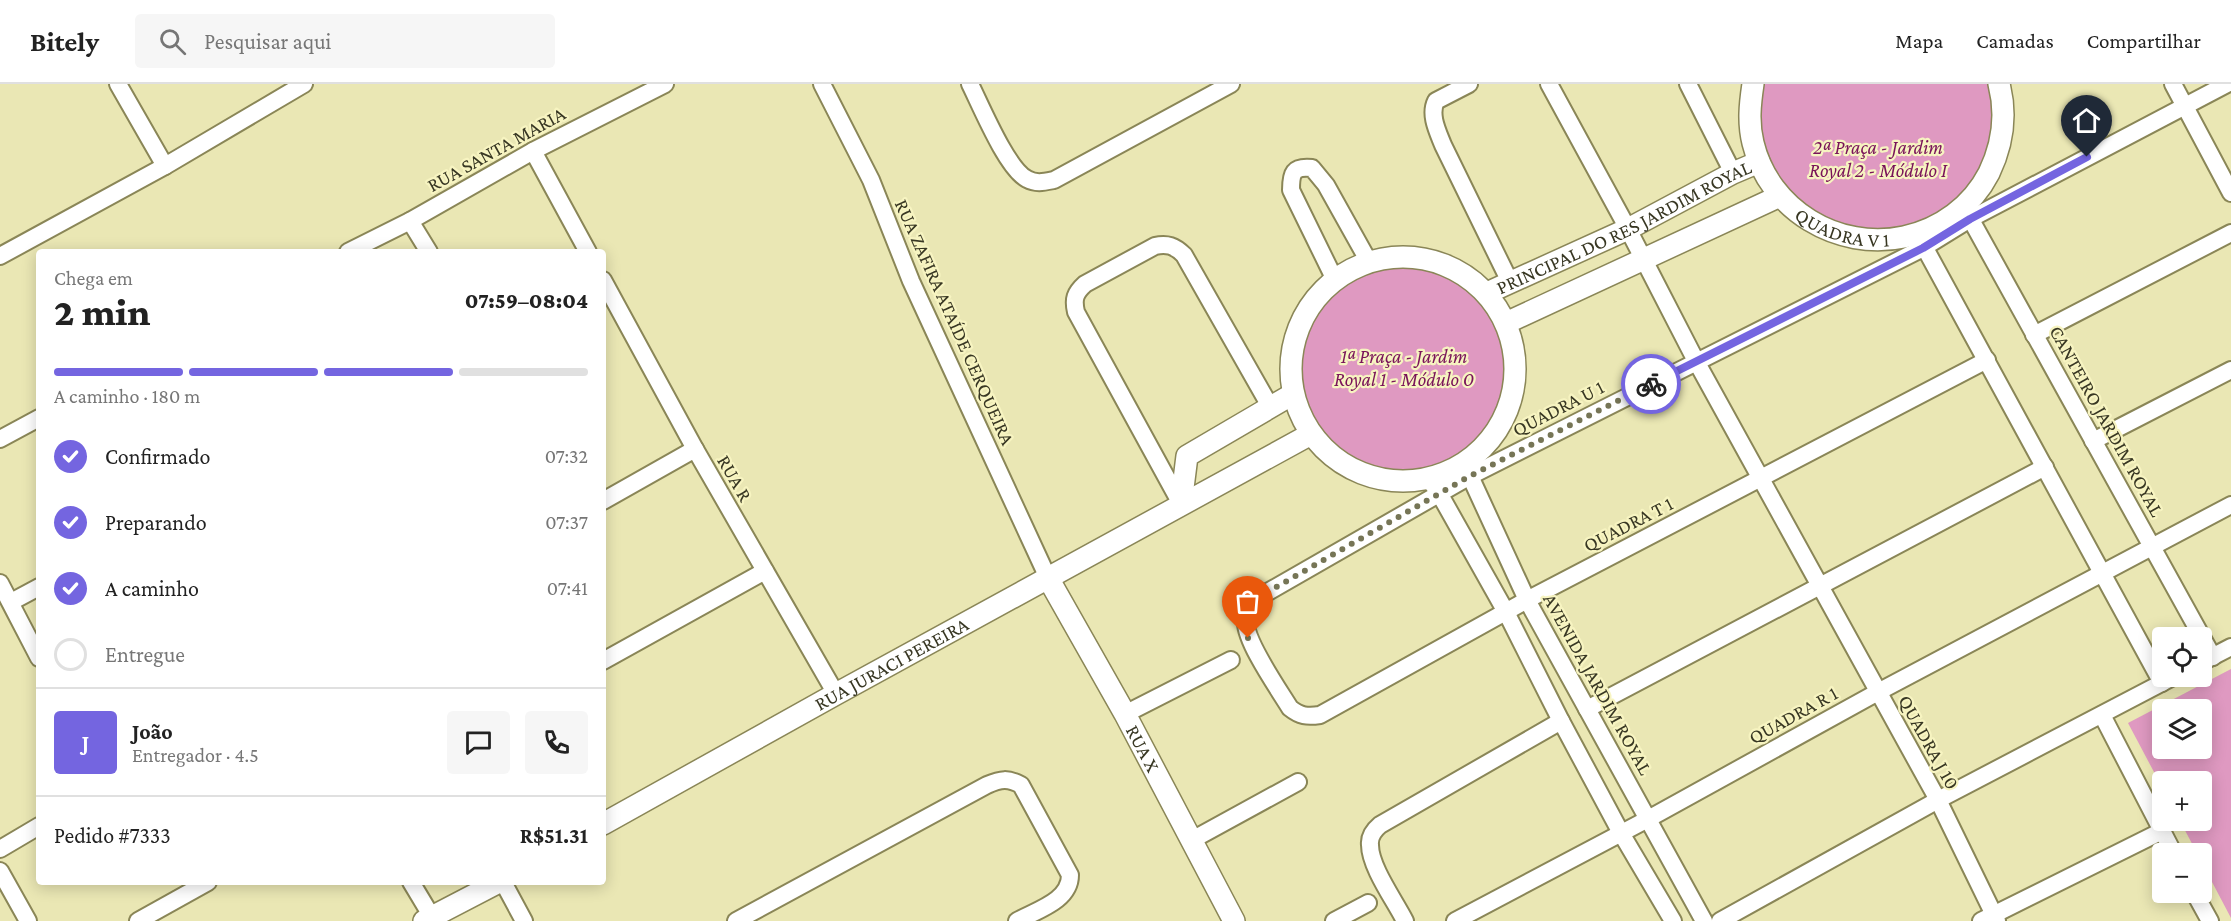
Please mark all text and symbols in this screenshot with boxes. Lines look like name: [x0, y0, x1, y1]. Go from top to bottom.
search box: [135, 14, 555, 68]
icon: search: [156, 25, 189, 58]
text: Bitely: [30, 26, 99, 57]
text: Pesquisar aqui: [204, 29, 331, 54]
text: Mapa: [1895, 29, 1943, 53]
text: Camadas: [1976, 29, 2054, 53]
text: Compartilhar: [2087, 29, 2201, 53]
pin: [2061, 95, 2112, 157]
street label: RUA SANTA MARIA: [423, 102, 569, 196]
icon: home: [2070, 104, 2103, 137]
park label: 2ª Praça - Jardim Royal 2 - Módulo I: [1809, 136, 1948, 182]
street label: PRINCIPAL DO RES JARDIM ROYAL: [1493, 156, 1755, 298]
street label: RUA ZAFIRA ATAÍDE CERQUEIRA: [891, 196, 1020, 449]
street label: QUADRA V 1: [1791, 203, 1890, 251]
text: Chega em: [54, 267, 133, 289]
text: 07:59–08:04: [465, 288, 588, 313]
text: 2 min: [54, 290, 150, 333]
street label: CANTEIRO JARDIM ROYAL: [2044, 322, 2169, 521]
park label: 1ª Praça - Jardim Royal 1 - Módulo 0: [1334, 345, 1474, 391]
courier: [1621, 354, 1681, 414]
icon: bike: [1635, 368, 1668, 401]
street label: QUADRA U 1: [1509, 376, 1607, 440]
text: A caminho · 180 m: [54, 385, 200, 407]
icon: check: [54, 440, 87, 473]
text: Confirmado: [105, 444, 211, 469]
text: 07:32: [545, 445, 588, 467]
street label: RUA R: [713, 451, 757, 506]
street label: QUADRA T 1: [1579, 492, 1677, 556]
icon: check: [54, 506, 87, 539]
text: Preparando: [105, 510, 207, 535]
text: 07:37: [545, 511, 588, 533]
icon: check: [54, 572, 87, 605]
text: A caminho: [105, 576, 199, 601]
pin: [1222, 576, 1273, 638]
text: 07:41: [547, 577, 588, 599]
icon: bag: [1231, 585, 1264, 618]
street label: AVENIDA JARDIM ROYAL: [1538, 590, 1657, 779]
street label: RUA JURACI PEREIRA: [811, 612, 973, 715]
map controls: [2152, 627, 2212, 903]
button: locate: [2152, 627, 2212, 687]
text: Entregue: [105, 642, 185, 667]
street label: QUADRA R 1: [1745, 682, 1841, 748]
street label: QUADRA J 10: [1893, 691, 1964, 793]
button: layers: [2152, 699, 2212, 759]
button: chat: [447, 711, 510, 774]
button: phone: [525, 711, 588, 774]
text: João: [132, 719, 173, 744]
street label: RUA X: [1122, 721, 1165, 776]
text: J: [82, 730, 89, 755]
text: Entregador · 4.5: [132, 744, 259, 766]
button: +: [2152, 771, 2212, 831]
text: Pedido #7333: [54, 823, 171, 848]
text: R$51.31: [520, 823, 588, 848]
button: −: [2152, 843, 2212, 903]

